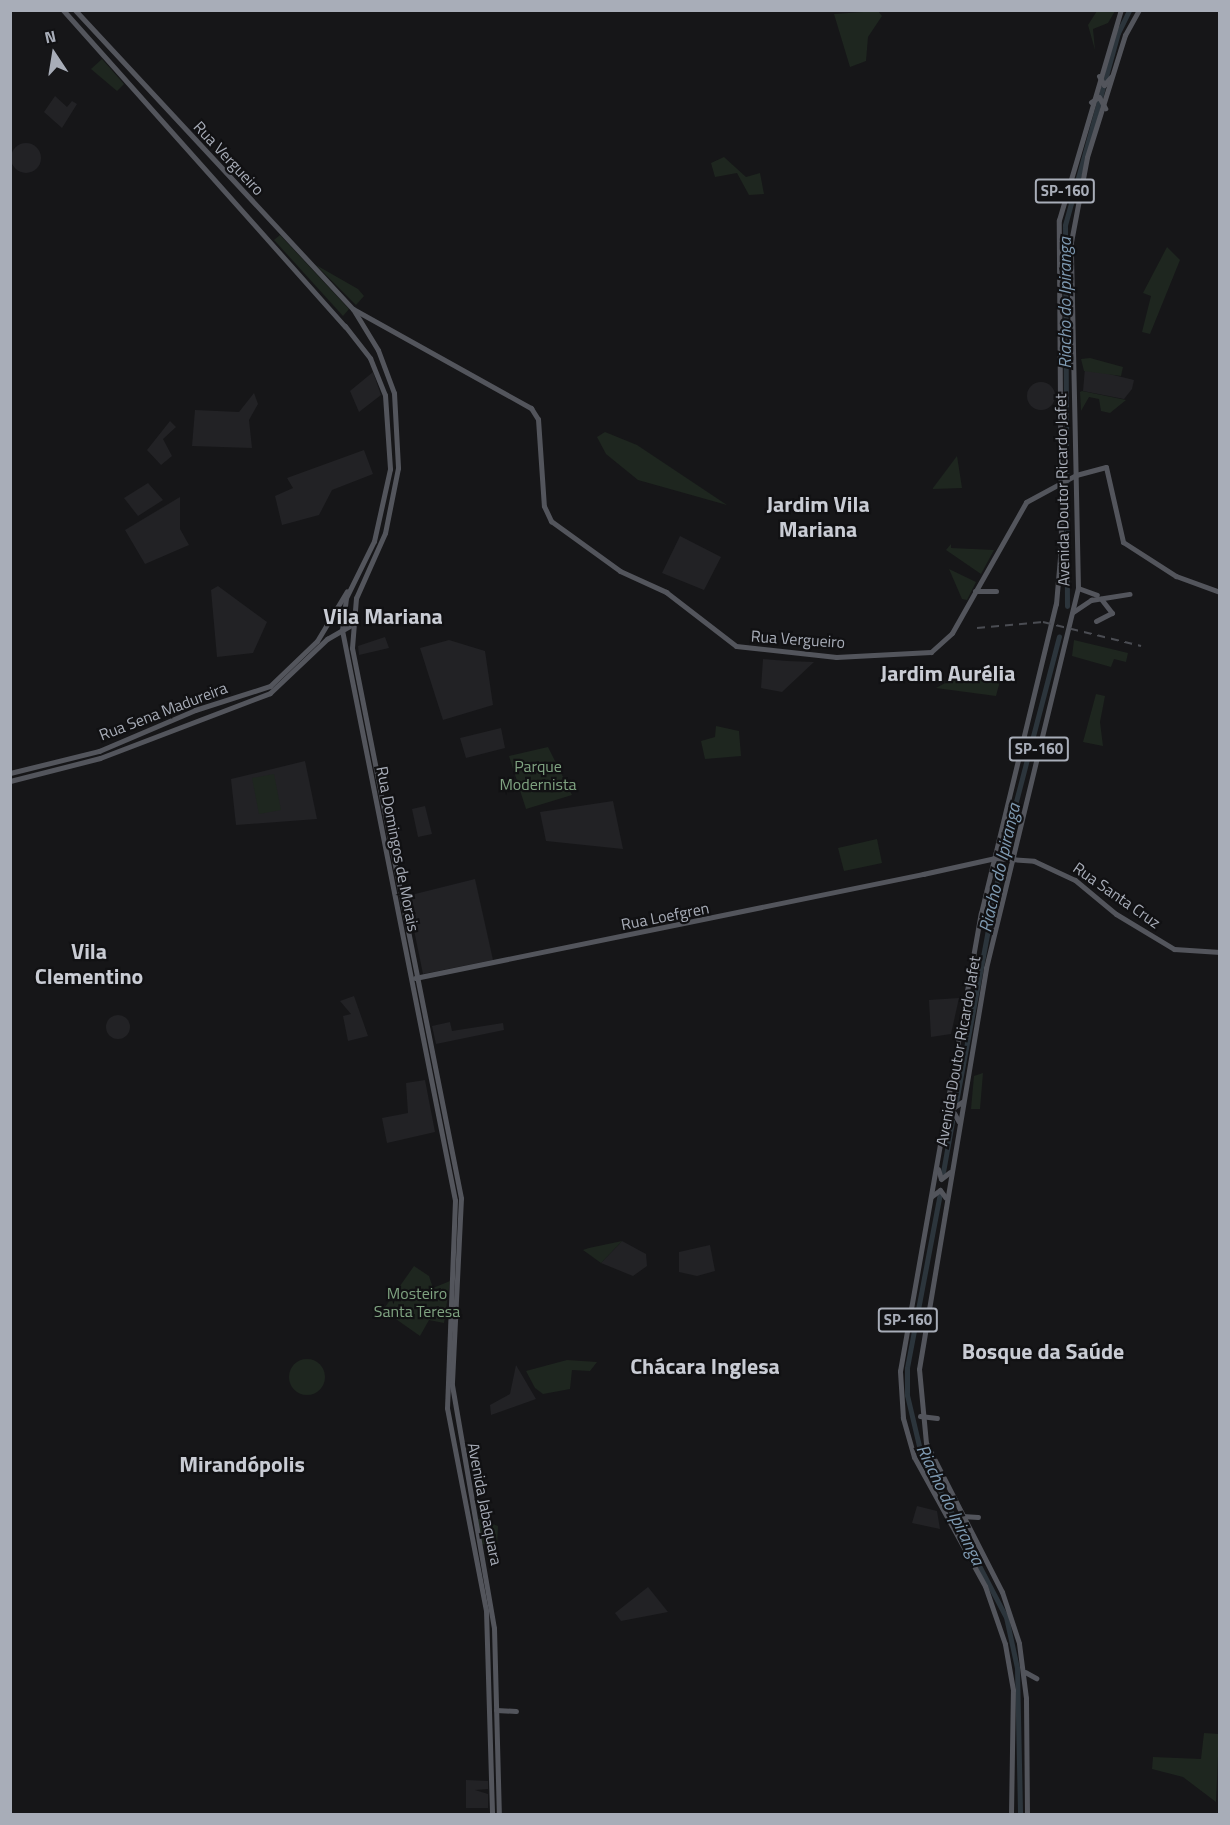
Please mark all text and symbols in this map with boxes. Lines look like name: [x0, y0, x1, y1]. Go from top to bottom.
north arrow: [24, 24, 84, 84]
text: N: [42, 24, 58, 49]
street label: Rua Vergueiro: [190, 117, 268, 199]
road number: SP-160: [1034, 179, 1096, 203]
water label: Riacho do Ipiranga: [1054, 237, 1076, 369]
street label: Avenida Doutor Ricardo Jafet: [1051, 393, 1073, 587]
district label: Jardim Vila Mariana: [766, 491, 870, 542]
district label: Vila Mariana: [323, 604, 443, 630]
street label: Rua Vergueiro: [750, 626, 846, 652]
district label: Jardim Aurélia: [881, 661, 1015, 687]
street label: Rua Sena Madureira: [96, 678, 230, 744]
road number: SP-160: [1008, 737, 1070, 761]
park label: Parque Modernista: [499, 756, 577, 794]
street label: Rua Domingos de Morais: [373, 765, 423, 933]
water label: Riacho do Ipiranga: [975, 801, 1025, 935]
street label: Rua Santa Cruz: [1070, 858, 1164, 932]
street label: Rua Loefgren: [619, 898, 711, 934]
district label: Vila Clementino: [35, 938, 143, 990]
street label: Avenida Doutor Ricardo Jafet: [932, 954, 984, 1148]
park label: Mosteiro Santa Teresa: [374, 1283, 460, 1321]
road number: SP-160: [876, 1308, 940, 1332]
district label: Bosque da Saúde: [962, 1339, 1124, 1365]
district label: Chácara Inglesa: [630, 1354, 780, 1380]
street label: Avenida Jabaquara: [464, 1441, 506, 1567]
water label: Riacho do Ipiranga: [911, 1441, 989, 1569]
district label: Mirandópolis: [179, 1452, 305, 1478]

